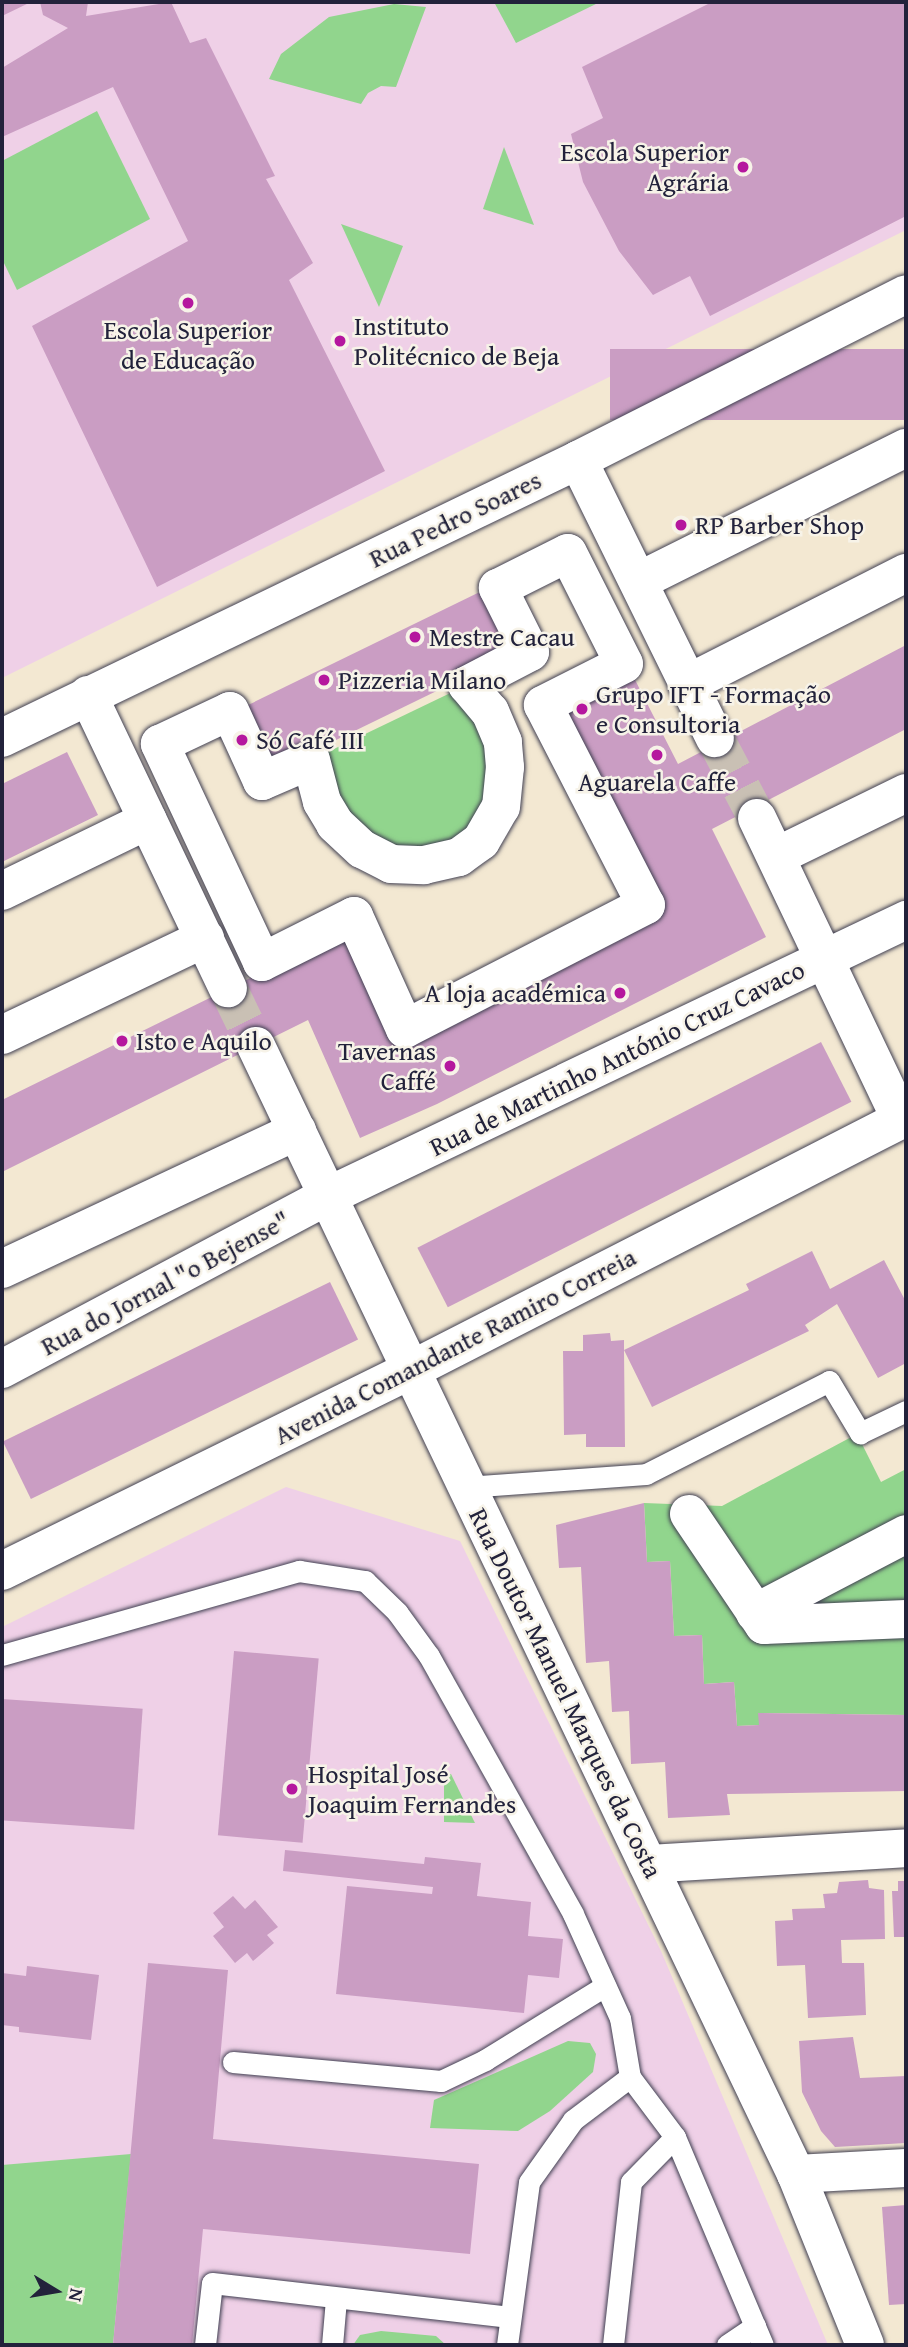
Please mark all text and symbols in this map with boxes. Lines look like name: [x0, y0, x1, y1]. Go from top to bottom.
place label: Escola Superior Agrária: [560, 136, 729, 198]
marker: Escola Superior Agrária: [735, 159, 751, 175]
marker: Escola Superior de Educação: [180, 295, 196, 311]
place label: Instituto Politécnico de Beja: [354, 310, 559, 372]
place label: Escola Superior de Educação: [104, 314, 272, 376]
marker: Instituto Politécnico de Beja: [332, 333, 348, 349]
street label: Rua Pedro Soares: [364, 464, 546, 574]
place label: RP Barber Shop: [695, 509, 864, 541]
marker: RP Barber Shop: [673, 517, 689, 533]
place label: Mestre Cacau: [429, 621, 575, 653]
marker: Mestre Cacau: [407, 629, 423, 645]
place label: Pizzeria Milano: [338, 664, 506, 696]
marker: Pizzeria Milano: [316, 672, 332, 688]
place label: Grupo IFT - Formação e Consultoria: [596, 678, 831, 740]
marker: Grupo IFT - Formação e Consultoria: [574, 701, 590, 717]
place label: Só Café III: [256, 724, 364, 756]
marker: Só Café III: [234, 732, 250, 748]
marker: Aguarela Caffe: [649, 747, 665, 763]
place label: Aguarela Caffe: [578, 766, 736, 798]
street label: Rua de Martinho António Cruz Cavaco: [425, 953, 809, 1163]
place label: A loja académica: [424, 977, 606, 1009]
marker: A loja académica: [612, 985, 628, 1001]
place label: Isto e Aquilo: [136, 1025, 272, 1057]
marker: Isto e Aquilo: [114, 1033, 130, 1049]
place label: Tavernas Caffé: [338, 1035, 436, 1096]
marker: Tavernas Caffé: [442, 1058, 458, 1074]
street label: Rua do Jornal "o Bejense": [35, 1204, 295, 1362]
street label: Avenida Comandante Ramiro Correia: [269, 1241, 641, 1451]
street label: Rua Doutor Manuel Marques da Costa: [463, 1503, 669, 1883]
place label: Hospital José Joaquim Fernandes: [308, 1758, 516, 1820]
marker: Hospital José Joaquim Fernandes: [282, 1779, 302, 1799]
north arrow: [21, 2256, 91, 2326]
text: N: [62, 2286, 92, 2304]

